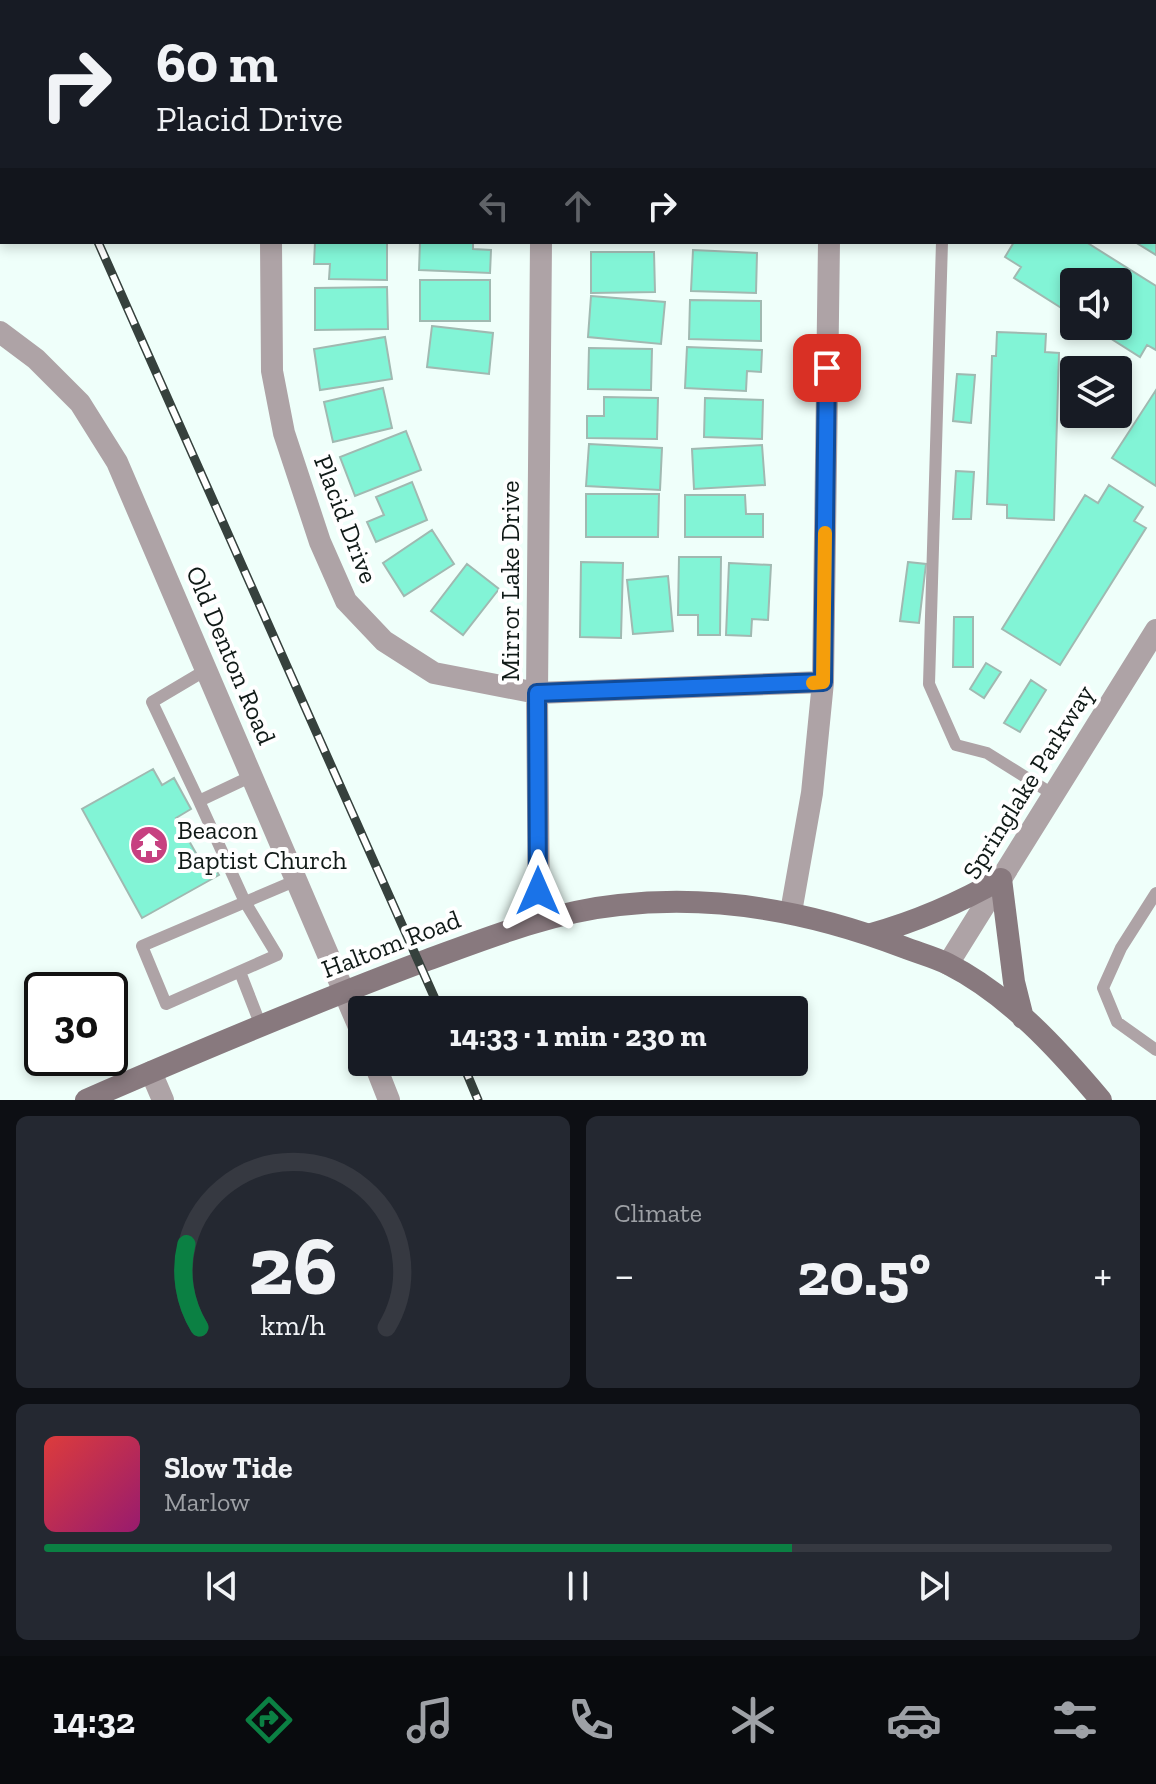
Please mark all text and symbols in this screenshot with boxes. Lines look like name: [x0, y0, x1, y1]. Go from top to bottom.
text: 60 m: [156, 29, 278, 96]
icon: right: [24, 32, 128, 136]
text: Placid Drive: [156, 97, 343, 140]
icon: left: [472, 184, 516, 228]
icon: ahead: [556, 184, 600, 228]
icon: right: [640, 184, 684, 228]
map controls: [1060, 268, 1132, 428]
button: sound: [1060, 268, 1132, 340]
pin: [793, 334, 861, 402]
icon: arrive: [805, 346, 849, 390]
button: layers: [1060, 356, 1132, 428]
street label: Placid Drive: [307, 450, 385, 588]
street label: Mirror Lake Drive: [494, 481, 526, 681]
street label: Old Denton Road: [179, 561, 283, 749]
street label: Springlake Parkway: [955, 678, 1101, 885]
place label: Beacon Baptist Church: [177, 814, 347, 876]
temple icon: Beacon Baptist Church: [128, 824, 170, 866]
position arrow: [496, 849, 580, 933]
street label: Haltom Road: [317, 903, 465, 985]
speed limit sign: 30: [24, 972, 128, 1076]
text: 14:33 · 1 min · 230 m: [450, 1018, 706, 1054]
text: Climate: [614, 1197, 702, 1229]
text: 26: [248, 1215, 338, 1315]
text: 20.5°: [797, 1238, 931, 1310]
text: −: [614, 1248, 635, 1301]
text: +: [1093, 1248, 1112, 1301]
text: km/h: [260, 1308, 326, 1342]
text: Slow Tide: [164, 1450, 292, 1486]
text: Marlow: [164, 1486, 250, 1518]
icon: previous: [200, 1564, 244, 1608]
icon: pause: [556, 1564, 600, 1608]
icon: next: [912, 1564, 956, 1608]
icon: directions: [241, 1692, 297, 1748]
icon: music: [402, 1692, 458, 1748]
icon: phone: [563, 1692, 619, 1748]
icon: climate: [725, 1692, 781, 1748]
icon: car: [886, 1692, 942, 1748]
icon: filters: [1047, 1692, 1103, 1748]
text: 14:32: [53, 1699, 135, 1742]

